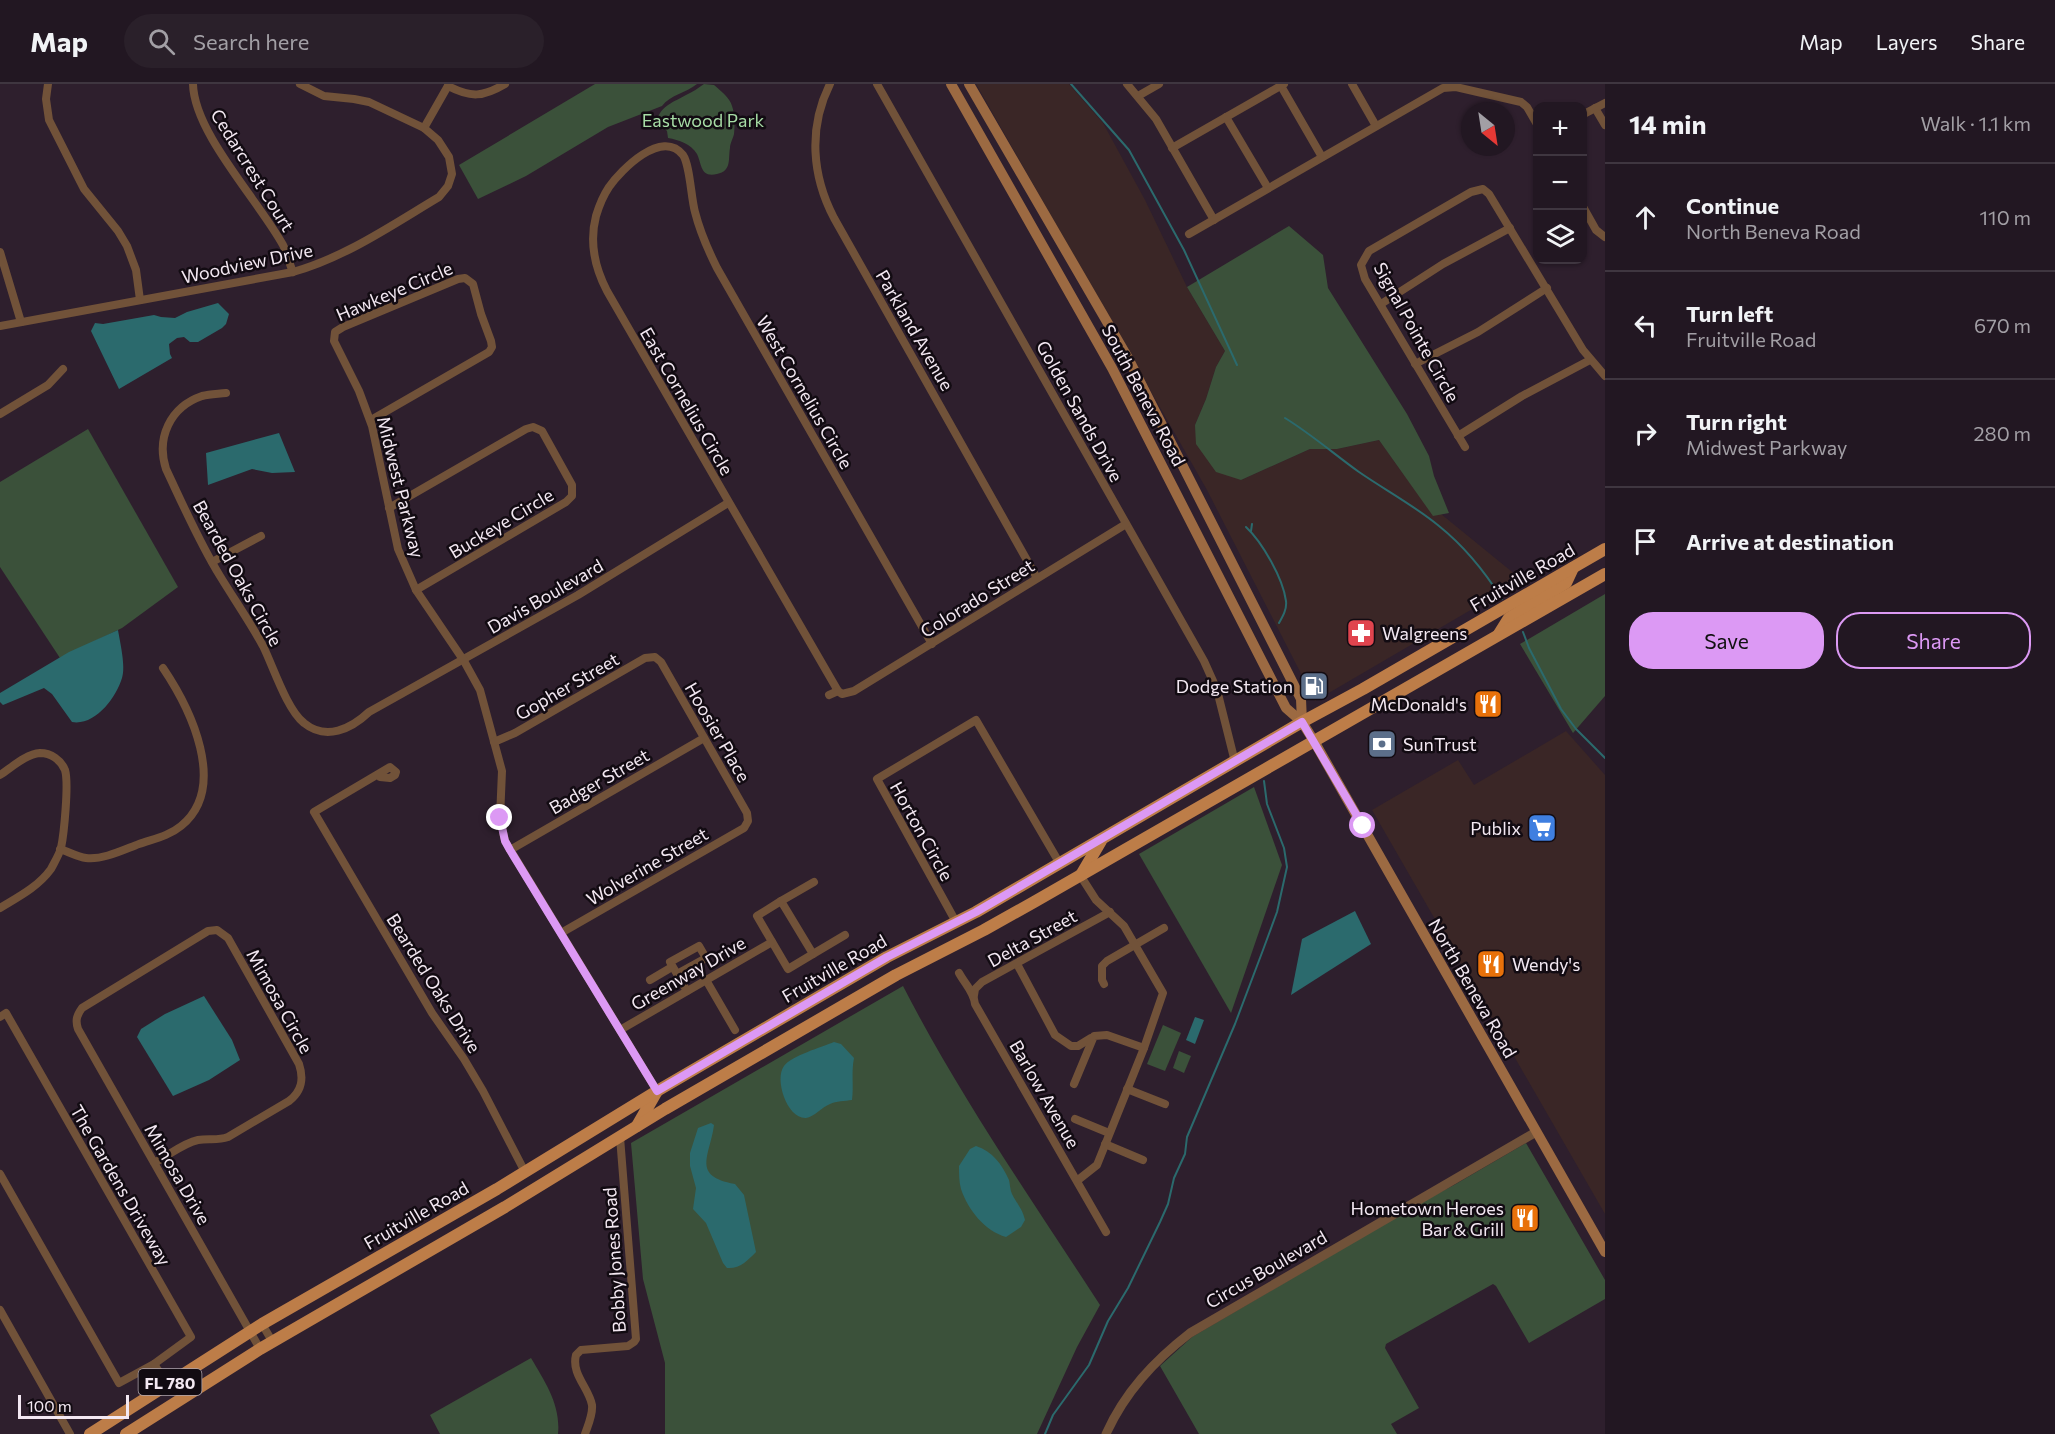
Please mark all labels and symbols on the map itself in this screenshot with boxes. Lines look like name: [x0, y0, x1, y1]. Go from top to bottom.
north arrow: [1461, 102, 1515, 156]
street label: Cedarcrest Court: [206, 105, 300, 235]
park label: Eastwood Park: [642, 109, 765, 131]
street label: Woodview Drive: [179, 238, 315, 288]
street label: Hawkeye Circle: [332, 257, 456, 325]
street label: Signal Pointe Circle: [1369, 258, 1465, 406]
street label: Parkland Avenue: [872, 266, 958, 394]
street label: West Cornelius Circle: [752, 311, 858, 473]
street label: South Beneva Road: [1097, 320, 1191, 470]
street label: East Cornelius Circle: [636, 323, 738, 479]
street label: Golden Sands Drive: [1032, 337, 1128, 485]
street label: Midwest Parkway: [373, 414, 429, 560]
street label: Buckeye Circle: [445, 483, 557, 563]
street label: Bearded Oaks Circle: [189, 496, 287, 650]
street label: Fruitville Road: [1466, 538, 1578, 616]
street label: Davis Boulevard: [483, 554, 607, 638]
street label: Colorado Street: [916, 554, 1038, 642]
pharmacy icon: Walgreens: [1345, 617, 1377, 649]
place label: Walgreens: [1382, 622, 1468, 644]
street label: Gopher Street: [511, 647, 623, 725]
fuel station icon: Dodge Station: [1298, 670, 1330, 702]
place label: Dodge Station: [1176, 675, 1293, 697]
street label: Hoosier Place: [681, 678, 755, 786]
restaurant icon: McDonald's: [1472, 688, 1504, 720]
place label: McDonald's: [1370, 693, 1467, 715]
bank icon: SunTrust: [1366, 728, 1398, 760]
place label: SunTrust: [1403, 733, 1477, 755]
street label: Badger Street: [545, 743, 653, 819]
street label: Horton Circle: [886, 778, 958, 884]
route end: [486, 804, 512, 830]
route start: [1349, 812, 1375, 838]
supermarket icon: Publix: [1526, 812, 1558, 844]
place label: Publix: [1470, 817, 1521, 839]
street label: Wolverine Street: [582, 822, 712, 910]
street label: Delta Street: [984, 905, 1080, 971]
street label: Bearded Oaks Drive: [382, 909, 486, 1057]
street label: North Beneva Road: [1424, 914, 1522, 1062]
street label: Fruitville Road: [778, 929, 890, 1007]
street label: Greenway Drive: [627, 931, 749, 1015]
street label: Mimosa Circle: [242, 945, 318, 1057]
restaurant icon: Wendy's: [1475, 948, 1507, 980]
place label: Wendy's: [1512, 953, 1580, 975]
street label: Barlow Avenue: [1005, 1036, 1085, 1152]
street label: The Gardens Driveway: [66, 1101, 176, 1269]
street label: Mimosa Drive: [140, 1120, 216, 1228]
street label: Fruitville Road: [360, 1176, 472, 1254]
street label: Bobby Jones Road: [598, 1187, 630, 1333]
place label: Hometown Heroes Bar & Grill: [1351, 1197, 1504, 1240]
restaurant icon: Hometown Heroes Bar & Grill: [1509, 1202, 1541, 1234]
street label: Circus Boulevard: [1201, 1225, 1331, 1313]
road number: FL 780: [138, 1369, 201, 1395]
scale bar: [18, 1392, 129, 1420]

